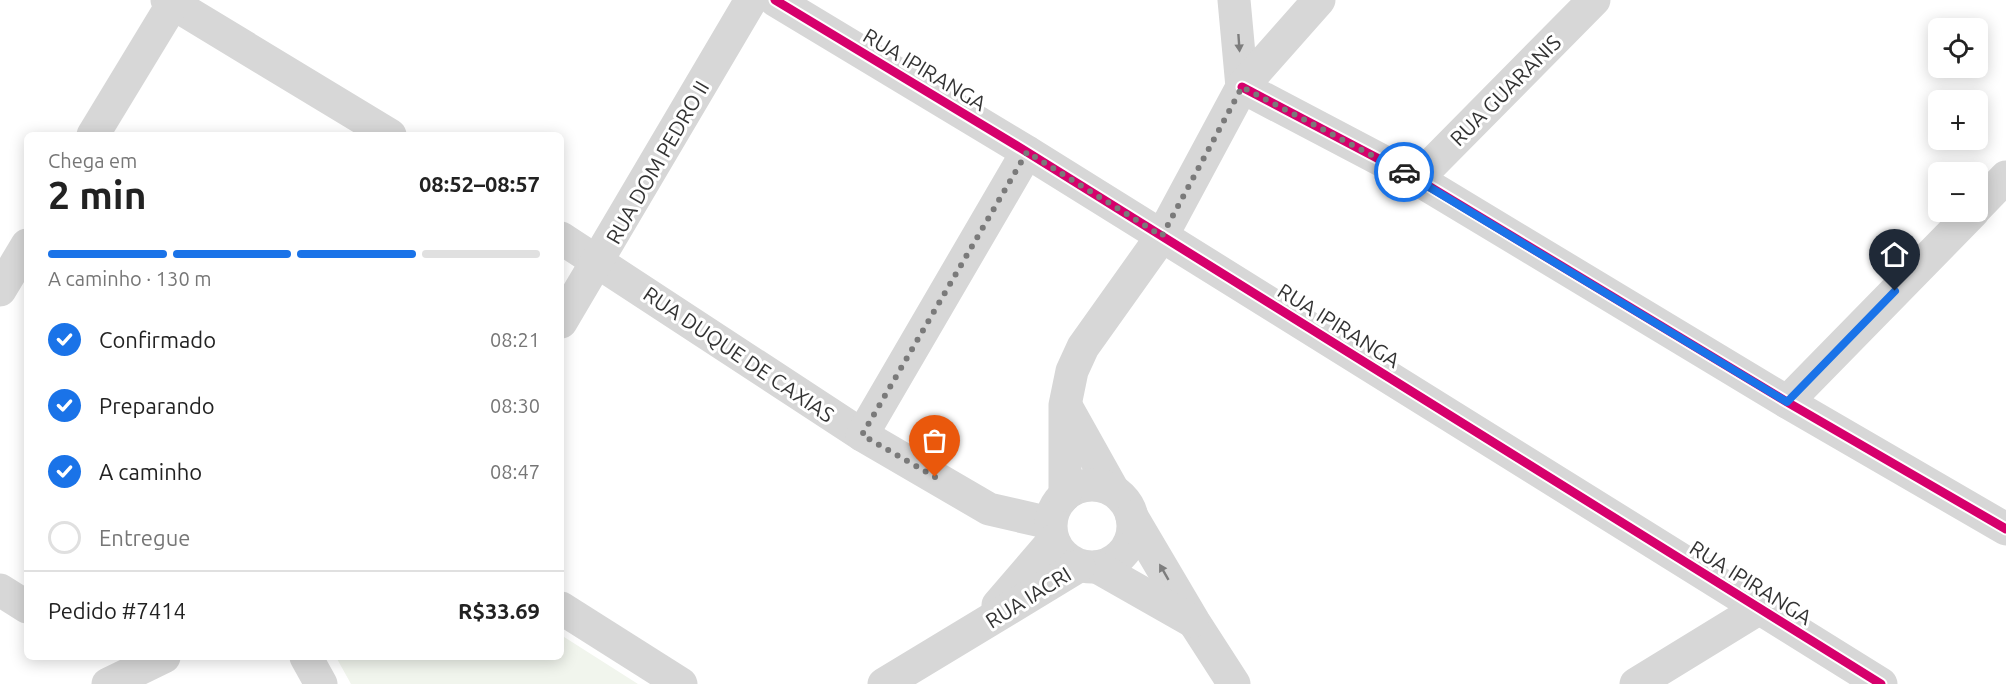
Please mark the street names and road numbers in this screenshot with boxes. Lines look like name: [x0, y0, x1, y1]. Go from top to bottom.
street label: RUA IPIRANGA: [859, 23, 991, 115]
street label: RUA GUARANIS: [1445, 30, 1565, 150]
street label: RUA DOM PEDRO II: [601, 76, 713, 248]
street label: RUA IPIRANGA: [1274, 278, 1405, 372]
street label: RUA DUQUE DE CAXIAS: [639, 281, 839, 427]
street label: RUA IPIRANGA: [1686, 535, 1817, 629]
street label: RUA IACRI: [981, 561, 1075, 633]

